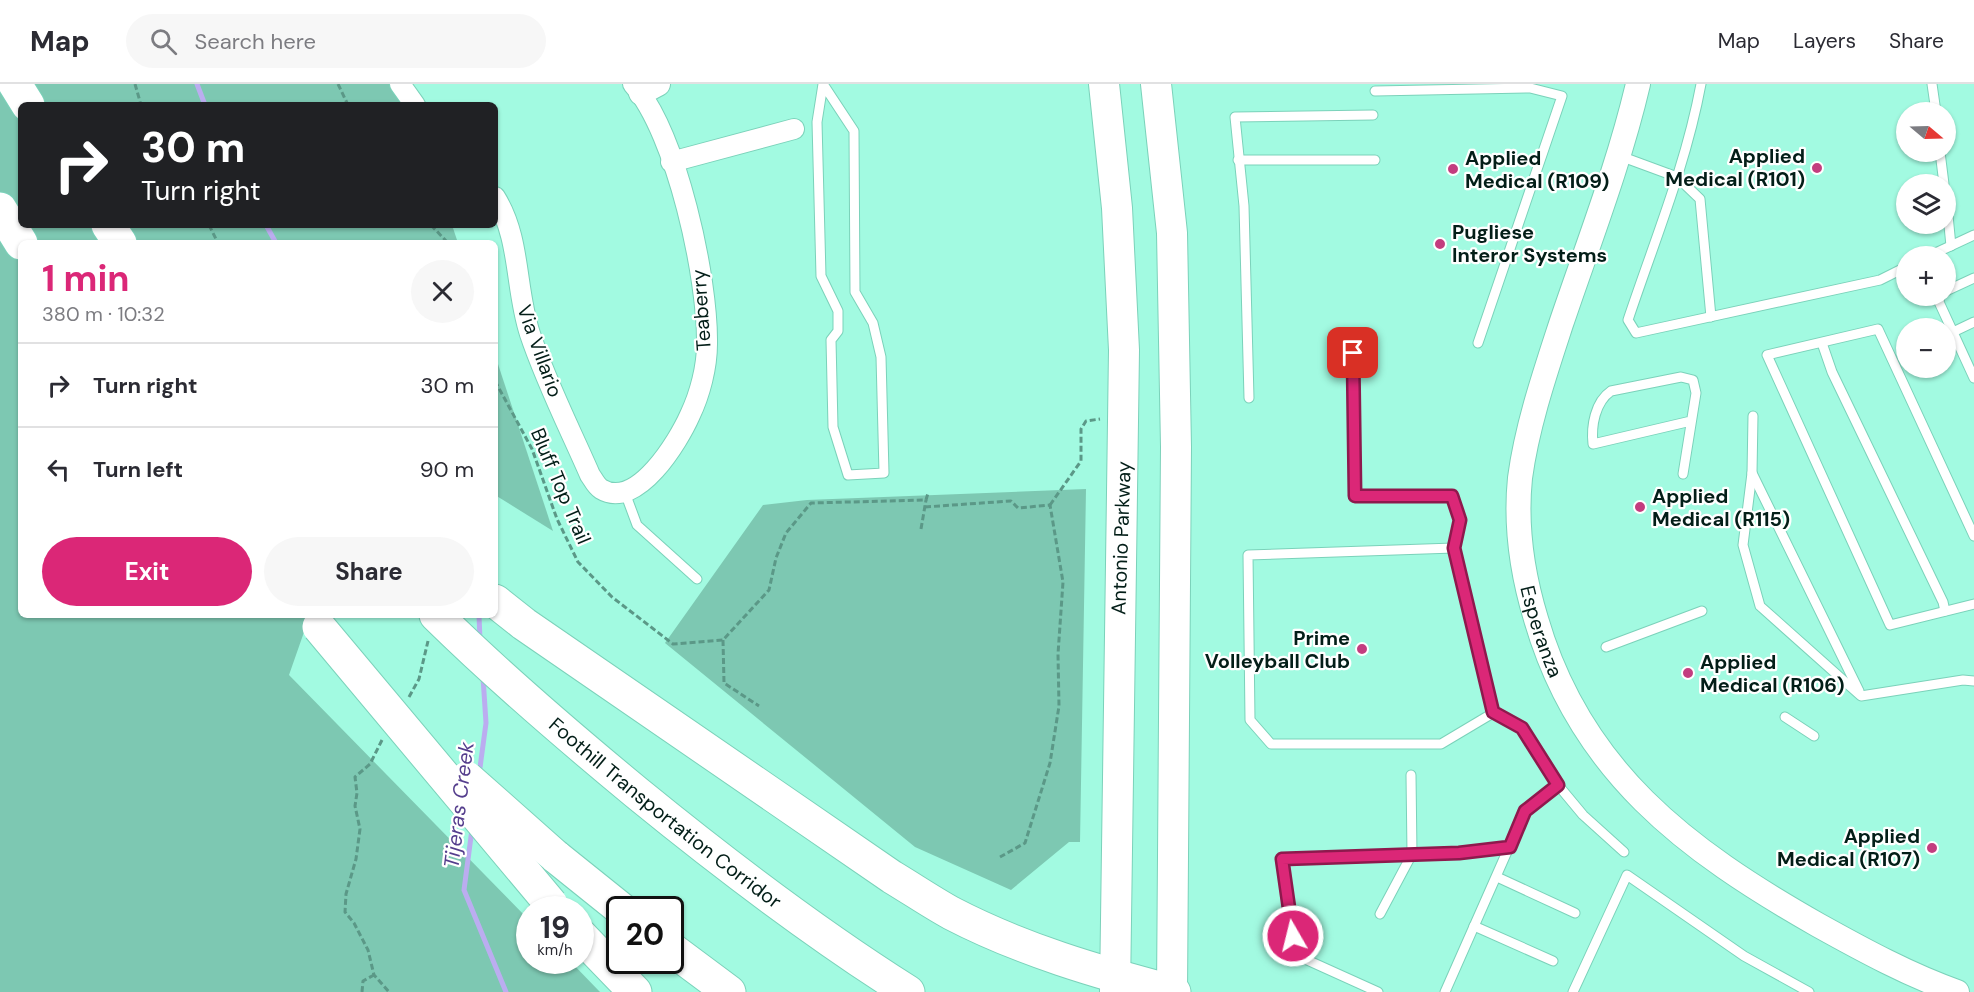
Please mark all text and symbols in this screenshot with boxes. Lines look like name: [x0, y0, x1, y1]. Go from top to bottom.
search box: [126, 14, 546, 68]
text: Map: [30, 23, 90, 60]
icon: search: [147, 25, 180, 58]
text: Search here: [195, 27, 316, 56]
text: Map: [1718, 27, 1760, 55]
text: Layers: [1793, 27, 1856, 55]
text: Share: [1889, 27, 1944, 55]
north arrow: [1896, 102, 1956, 162]
map controls: [1896, 102, 1956, 378]
text: 30 m: [141, 120, 245, 175]
icon: right: [42, 126, 120, 204]
place label: Applied Medical (R101): [1665, 143, 1805, 192]
place label: Applied Medical (R109): [1465, 145, 1609, 194]
marker: Applied Medical (R101): [1810, 161, 1824, 175]
marker: Applied Medical (R109): [1446, 162, 1460, 176]
text: Turn right: [141, 173, 261, 208]
button: layers: [1896, 174, 1956, 234]
place label: Pugliese Interor Systems: [1452, 219, 1607, 268]
marker: Pugliese Interor Systems: [1433, 237, 1447, 251]
button: +: [1896, 246, 1956, 306]
text: 1 min: [42, 255, 130, 302]
button: close: [411, 260, 474, 323]
street label: Teaberry: [685, 268, 717, 352]
text: 380 m · 10:32: [42, 301, 165, 327]
street label: Via Villario: [511, 301, 569, 401]
button: −: [1896, 318, 1956, 378]
pin: [1327, 327, 1378, 378]
icon: arrive: [1336, 336, 1369, 369]
icon: right: [42, 369, 75, 402]
text: Turn right: [93, 371, 198, 400]
text: 30 m: [420, 371, 474, 400]
street label: Bluff Top Trail: [525, 424, 597, 548]
icon: left: [42, 453, 75, 486]
text: Turn left: [93, 455, 183, 484]
text: 90 m: [420, 455, 474, 484]
street label: Antonio Parkway: [1105, 461, 1137, 615]
place label: Applied Medical (R115): [1652, 483, 1790, 532]
marker: Applied Medical (R115): [1633, 500, 1647, 514]
button: Exit: [42, 537, 252, 606]
button: Share: [264, 537, 474, 606]
street label: Esperanza: [1515, 583, 1569, 681]
place label: Prime Volleyball Club: [1205, 625, 1350, 674]
marker: Prime Volleyball Club: [1355, 642, 1369, 656]
place label: Applied Medical (R106): [1700, 649, 1845, 698]
marker: Applied Medical (R106): [1681, 666, 1695, 680]
street label: Foothill Transportation Corridor: [543, 712, 787, 914]
water label: Tijeras Creek: [437, 740, 481, 870]
place label: Applied Medical (R107): [1777, 823, 1920, 872]
marker: Applied Medical (R107): [1925, 841, 1939, 855]
speed limit sign: 20: [606, 896, 684, 974]
position arrow: [1261, 904, 1325, 968]
text: 19: [540, 908, 570, 947]
text: km/h: [537, 940, 573, 960]

